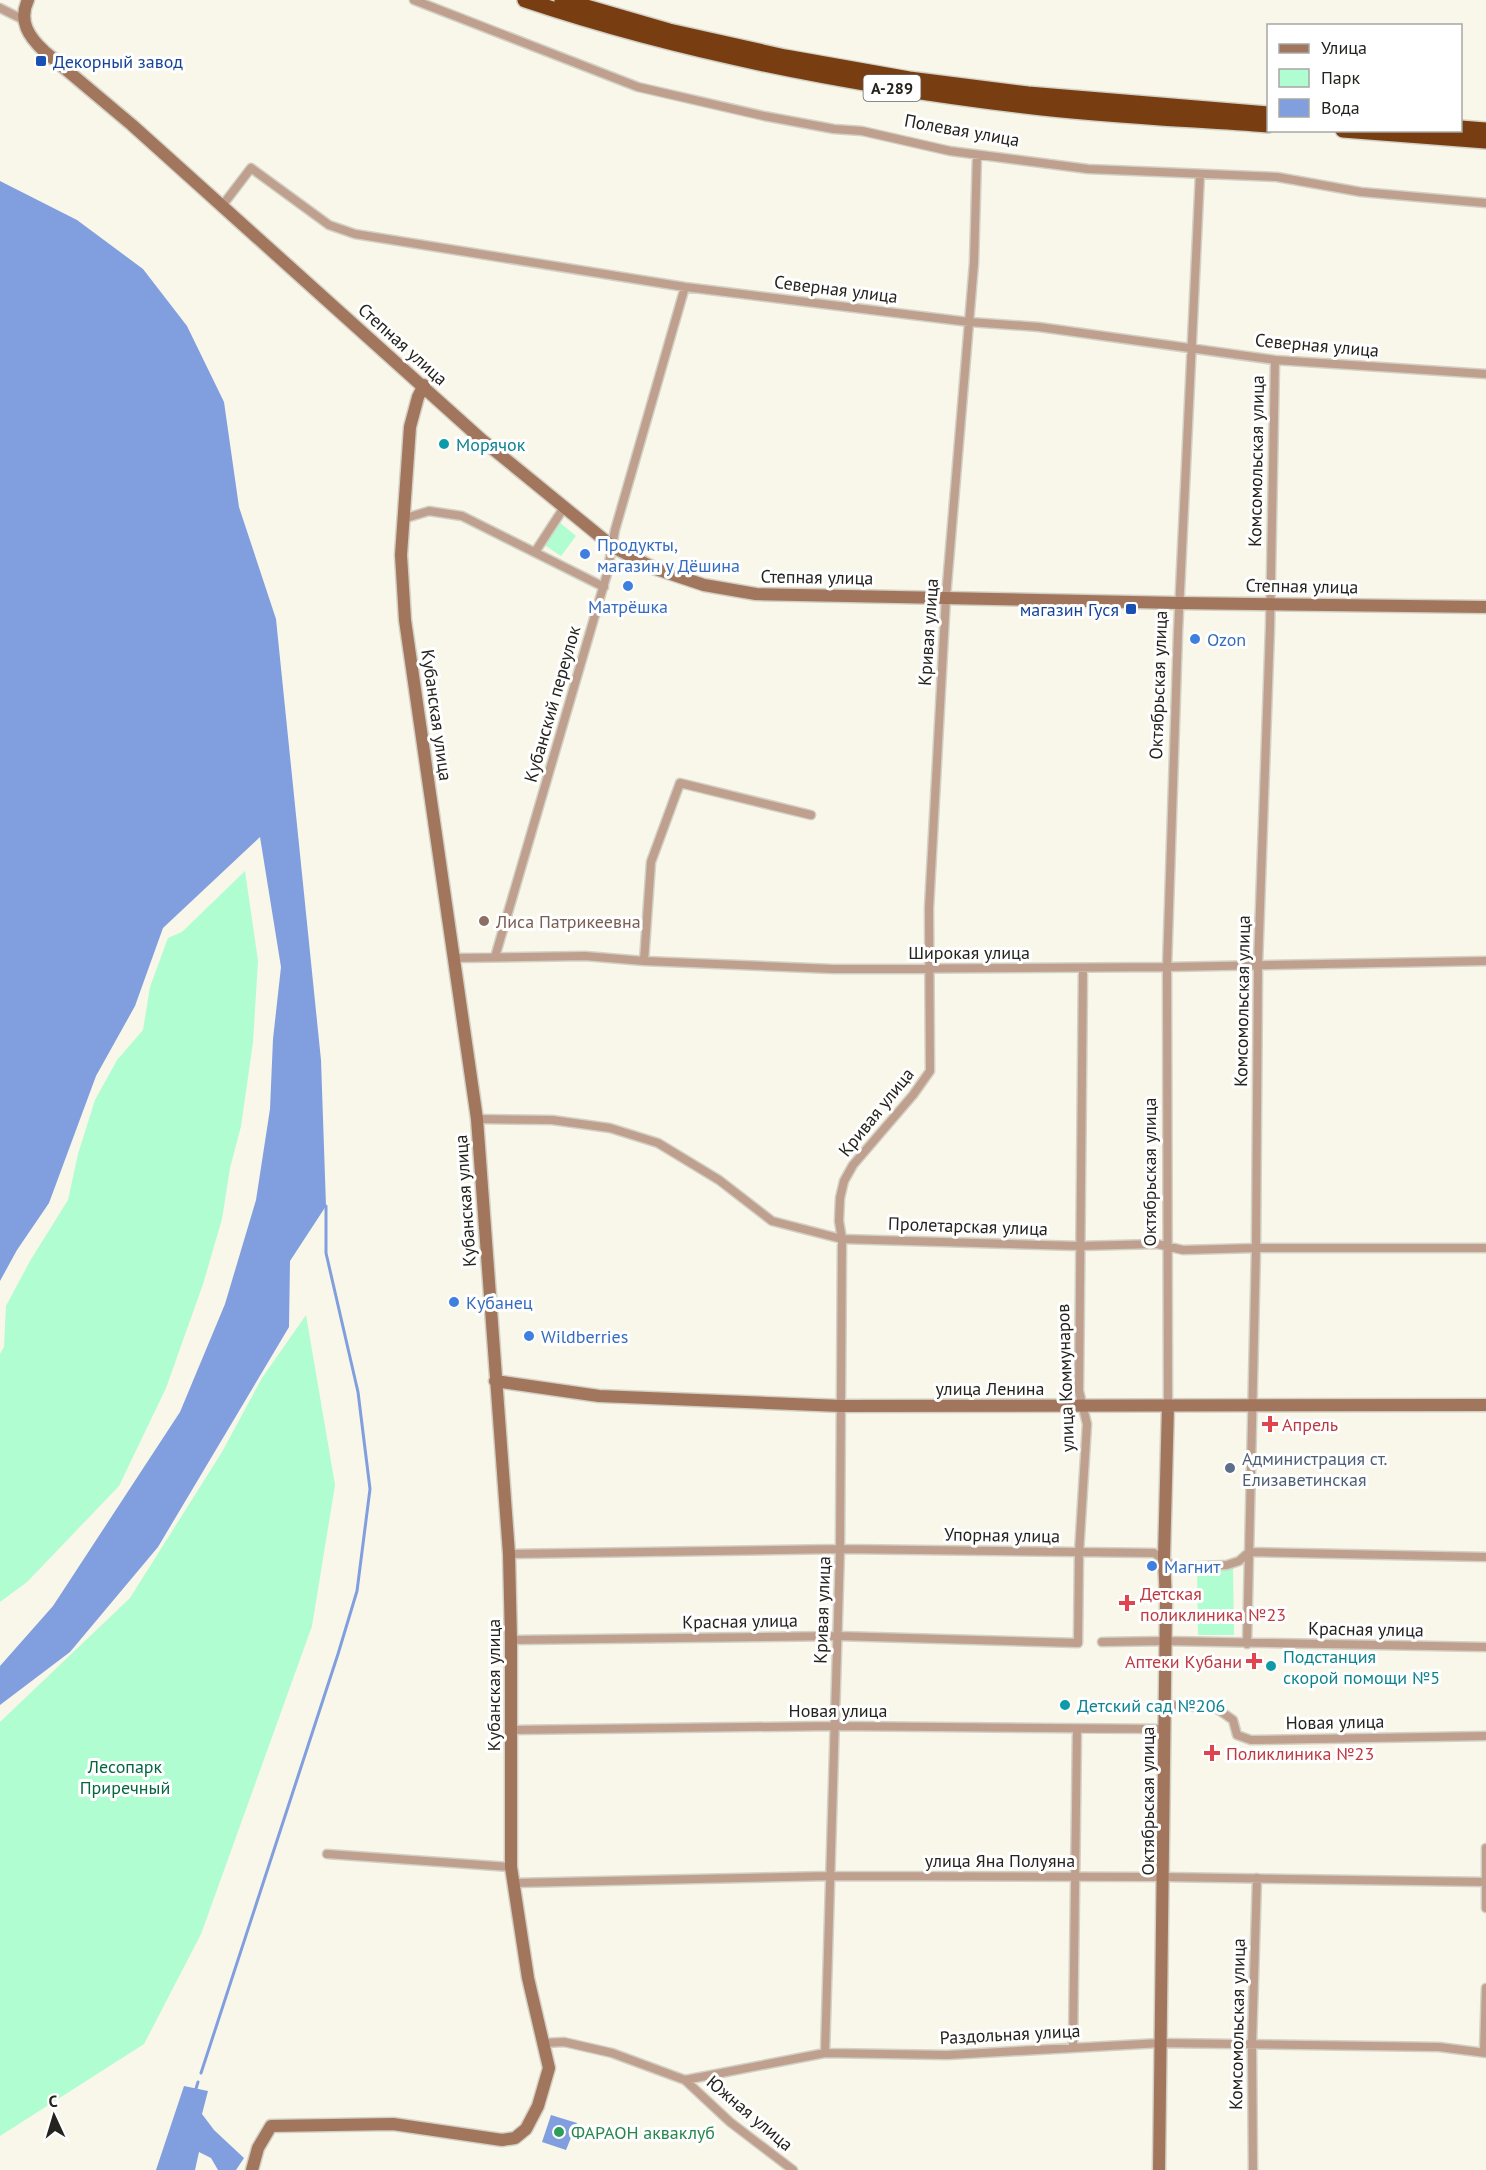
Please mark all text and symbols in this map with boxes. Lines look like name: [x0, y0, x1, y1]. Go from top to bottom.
legend: [1267, 24, 1462, 132]
text: Улица: [1321, 36, 1367, 59]
place label: Декорный завод: [53, 50, 183, 73]
marker: Декорный завод: [34, 54, 48, 68]
text: Парк: [1321, 66, 1361, 89]
road number: А-289: [864, 75, 920, 101]
text: Вода: [1321, 96, 1360, 119]
street label: Полевая улица: [903, 109, 1021, 151]
street label: Северная улица: [773, 270, 899, 308]
street label: Степная улица: [353, 298, 453, 390]
street label: Северная улица: [1254, 328, 1380, 362]
street label: Комсомольская улица: [1243, 375, 1269, 547]
place label: Морячок: [456, 433, 526, 456]
marker: Морячок: [437, 437, 451, 451]
place label: Продукты, магазин у Дёшина: [597, 533, 740, 577]
marker: Продукты, магазин у Дёшина: [578, 547, 592, 561]
street label: Степная улица: [760, 565, 874, 589]
street label: Степная улица: [1245, 574, 1359, 598]
street label: Кривая улица: [913, 578, 943, 686]
marker: Матрёшка: [621, 579, 635, 593]
place label: Матрёшка: [588, 595, 668, 618]
place label: магазин Гуся: [1020, 598, 1119, 621]
marker: магазин Гуся: [1124, 602, 1138, 616]
street label: Октябрьская улица: [1144, 610, 1172, 760]
street label: Кубанский переулок: [519, 623, 585, 785]
place label: Ozon: [1207, 628, 1246, 651]
marker: Ozon: [1188, 632, 1202, 646]
street label: Кубанская улица: [416, 648, 458, 782]
place label: Лиса Патрикеевна: [495, 910, 641, 933]
marker: Лиса Патрикеевна: [477, 914, 491, 928]
street label: Комсомольская улица: [1229, 915, 1255, 1087]
street label: Широкая улица: [908, 941, 1030, 964]
street label: Кривая улица: [833, 1063, 919, 1161]
street label: Октябрьская улица: [1138, 1098, 1161, 1247]
street label: Кубанская улица: [449, 1134, 481, 1268]
street label: Пролетарская улица: [888, 1212, 1048, 1240]
place label: Кубанец: [466, 1291, 533, 1314]
marker: Кубанец: [447, 1295, 461, 1309]
street label: улица Коммунаров: [1051, 1303, 1079, 1453]
place label: Wildberries: [541, 1325, 628, 1348]
marker: Wildberries: [522, 1329, 536, 1343]
street label: улица Ленина: [935, 1377, 1045, 1400]
place label: Апрель: [1282, 1413, 1338, 1436]
marker: Апрель: [1263, 1417, 1277, 1431]
place label: Администрация ст. Елизаветинская: [1242, 1447, 1387, 1491]
marker: Администрация ст. Елизаветинская: [1223, 1461, 1237, 1475]
street label: Упорная улица: [944, 1522, 1060, 1548]
place label: Магнит: [1164, 1555, 1221, 1578]
street label: Кривая улица: [809, 1556, 835, 1664]
marker: Магнит: [1145, 1559, 1159, 1573]
place label: Детская поликлиника №23: [1140, 1582, 1286, 1626]
marker: Детская поликлиника №23: [1118, 1594, 1136, 1612]
street label: Красная улица: [682, 1608, 798, 1634]
street label: Красная улица: [1308, 1616, 1424, 1642]
street label: Кубанская улица: [482, 1619, 505, 1751]
place label: Подстанция скорой помощи №5: [1283, 1645, 1440, 1689]
place label: Аптеки Кубани: [1125, 1650, 1242, 1673]
marker: Аптеки Кубани: [1247, 1654, 1261, 1668]
marker: Подстанция скорой помощи №5: [1264, 1659, 1278, 1673]
place label: Детский сад №206: [1077, 1694, 1225, 1717]
marker: Детский сад №206: [1058, 1698, 1072, 1712]
street label: Новая улица: [789, 1699, 887, 1722]
street label: Новая улица: [1285, 1710, 1385, 1734]
street label: Октябрьская улица: [1136, 1727, 1159, 1876]
place label: Поликлиника №23: [1226, 1742, 1374, 1765]
marker: Поликлиника №23: [1203, 1744, 1221, 1762]
park label: Лесопарк Приречный: [80, 1755, 170, 1799]
street label: улица Яна Полуяна: [925, 1849, 1075, 1872]
street label: Комсомольская улица: [1224, 1938, 1250, 2110]
street label: Раздольная улица: [939, 2019, 1081, 2049]
street label: Южная улица: [702, 2070, 798, 2156]
north arrow: [24, 2086, 84, 2146]
text: С: [48, 2091, 58, 2111]
place label: ФАРАОН акваклуб: [571, 2121, 715, 2144]
marker: ФАРАОН акваклуб: [552, 2125, 566, 2139]

